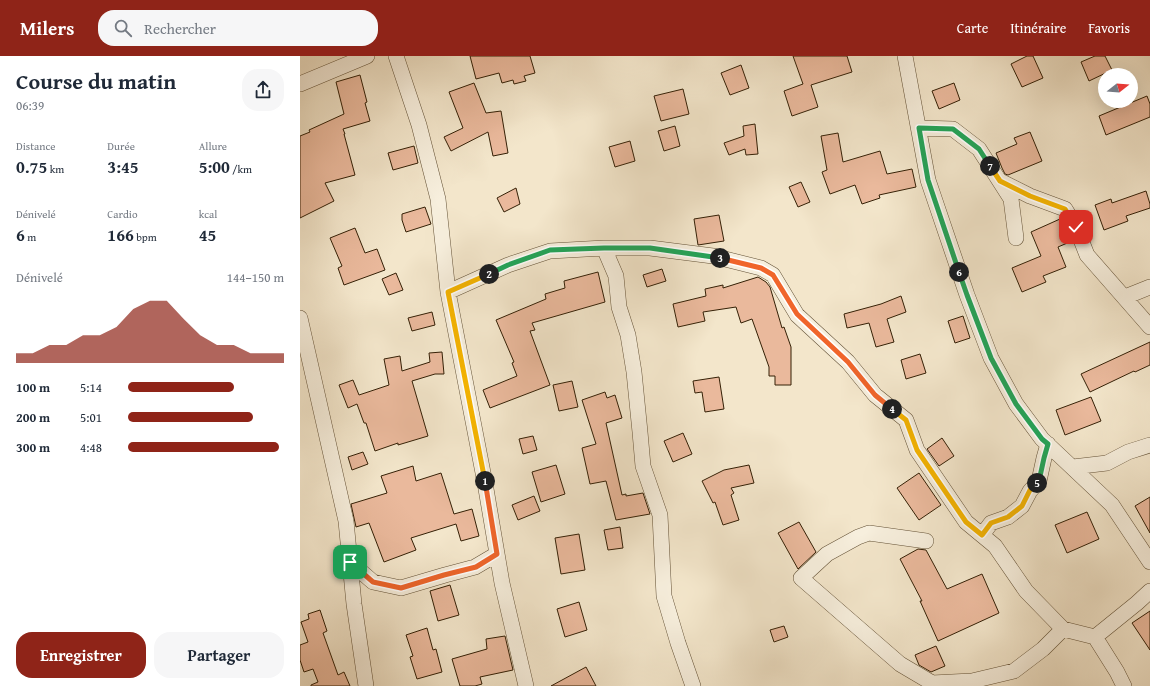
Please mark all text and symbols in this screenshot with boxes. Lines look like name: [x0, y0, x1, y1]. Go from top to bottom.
search box: [98, 10, 378, 46]
text: Milers: [20, 14, 74, 42]
icon: search: [112, 17, 134, 39]
text: Rechercher: [144, 18, 216, 39]
text: Carte: [957, 18, 988, 38]
text: Itinéraire: [1010, 18, 1066, 38]
text: Favoris: [1088, 18, 1130, 38]
text: Course du matin: [16, 65, 176, 97]
north arrow: [1098, 68, 1138, 108]
map controls: [1098, 68, 1138, 108]
button: share: [242, 69, 284, 111]
text: 06:39: [16, 96, 44, 115]
text: Distance: [16, 138, 55, 154]
text: Durée: [107, 138, 135, 154]
text: Allure: [199, 138, 227, 154]
text: 0.75: [16, 154, 47, 179]
text: 3:45: [107, 154, 139, 179]
text: 5:00: [199, 154, 230, 179]
pin: 7: [980, 156, 1000, 176]
text: 7: [987, 158, 993, 174]
text: km: [47, 161, 64, 177]
text: /km: [230, 161, 252, 177]
text: Dénivelé: [16, 206, 56, 222]
text: Cardio: [107, 206, 138, 222]
text: kcal: [199, 206, 217, 222]
pin: [1059, 210, 1093, 244]
icon: check: [1065, 216, 1087, 238]
text: 6: [16, 222, 25, 247]
text: 166: [107, 222, 134, 247]
text: 45: [199, 222, 216, 247]
text: m: [25, 229, 36, 245]
text: bpm: [134, 229, 157, 245]
pin: 3: [710, 248, 730, 268]
text: 3: [717, 250, 723, 266]
pin: 6: [949, 262, 969, 282]
pin: 2: [479, 264, 499, 284]
text: 6: [956, 264, 962, 280]
text: 2: [486, 266, 492, 282]
text: Dénivelé: [16, 268, 63, 287]
text: 144–150 m: [227, 268, 284, 287]
text: 100 m: [16, 378, 50, 397]
text: 5:14: [80, 378, 102, 397]
pin: 4: [882, 399, 902, 419]
text: 4: [889, 401, 895, 417]
text: 200 m: [16, 408, 50, 427]
text: 5:01: [80, 408, 102, 427]
text: 300 m: [16, 438, 50, 457]
text: 4:48: [80, 438, 102, 457]
pin: 1: [475, 471, 495, 491]
text: 1: [482, 473, 488, 489]
pin: 5: [1027, 473, 1047, 493]
text: 5: [1034, 475, 1040, 491]
pin: [333, 545, 367, 579]
icon: arrive: [339, 551, 361, 573]
button: Enregistrer: [16, 632, 146, 678]
button: Partager: [154, 632, 284, 678]

